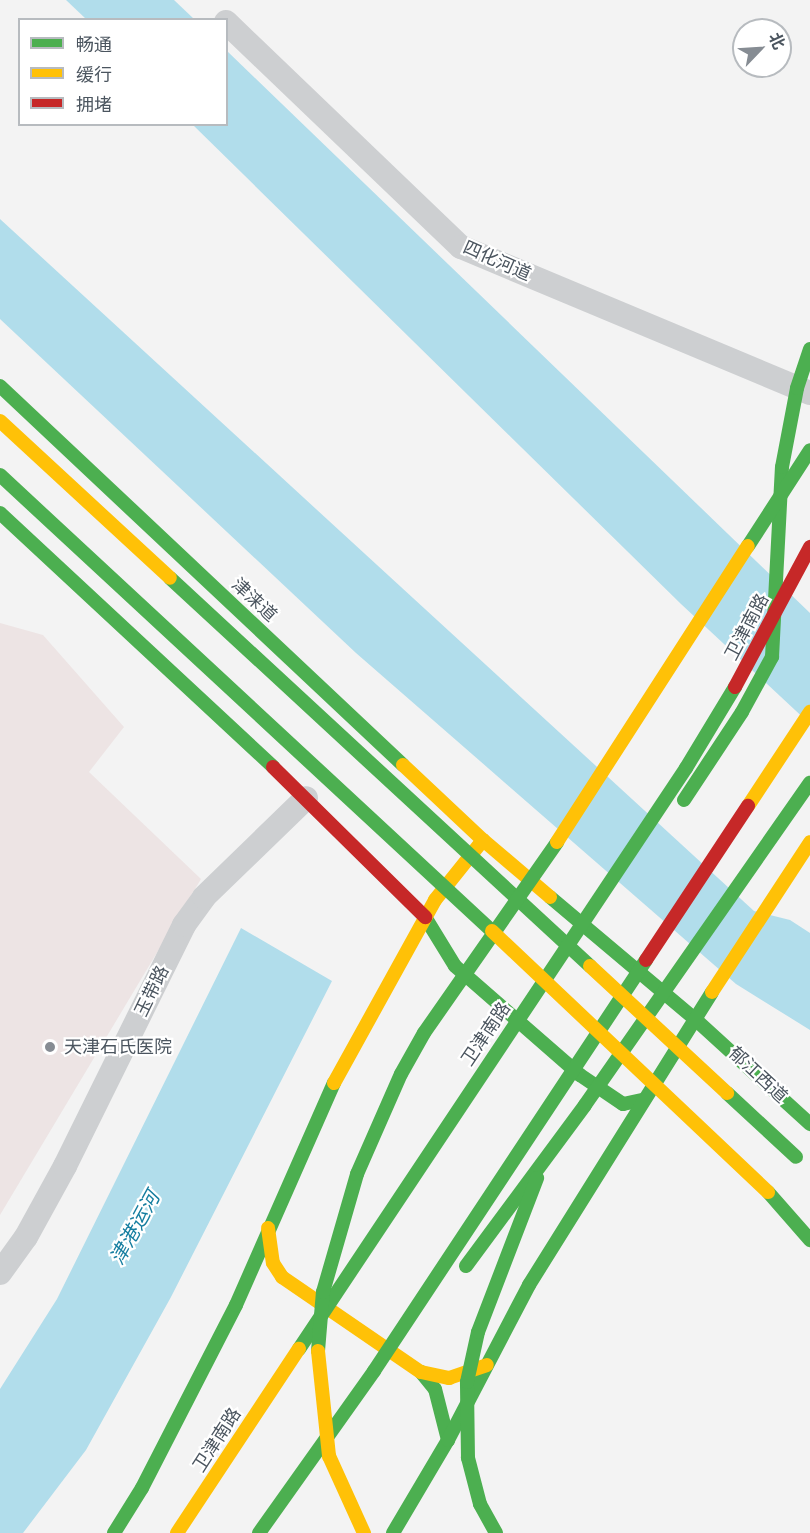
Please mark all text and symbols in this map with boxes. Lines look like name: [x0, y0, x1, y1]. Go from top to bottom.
legend: [18, 18, 228, 126]
north arrow: [732, 18, 792, 78]
text: 北: [765, 30, 789, 52]
text: 畅通: [76, 34, 112, 56]
text: 缓行: [76, 64, 112, 86]
text: 拥堵: [76, 94, 112, 116]
street label: 四化河道: [460, 236, 534, 286]
street label: 津涞道: [227, 574, 281, 626]
street label: 卫津南路: [721, 590, 773, 664]
street label: 玉带路: [130, 962, 174, 1020]
street label: 卫津南路: [457, 998, 515, 1070]
place label: 天津石氏医院: [64, 1036, 172, 1058]
marker: 天津石氏医院: [41, 1038, 59, 1056]
street label: 郁江西道: [724, 1043, 792, 1107]
water label: 津港运河: [105, 1187, 165, 1269]
street label: 卫津南路: [188, 1404, 246, 1476]

